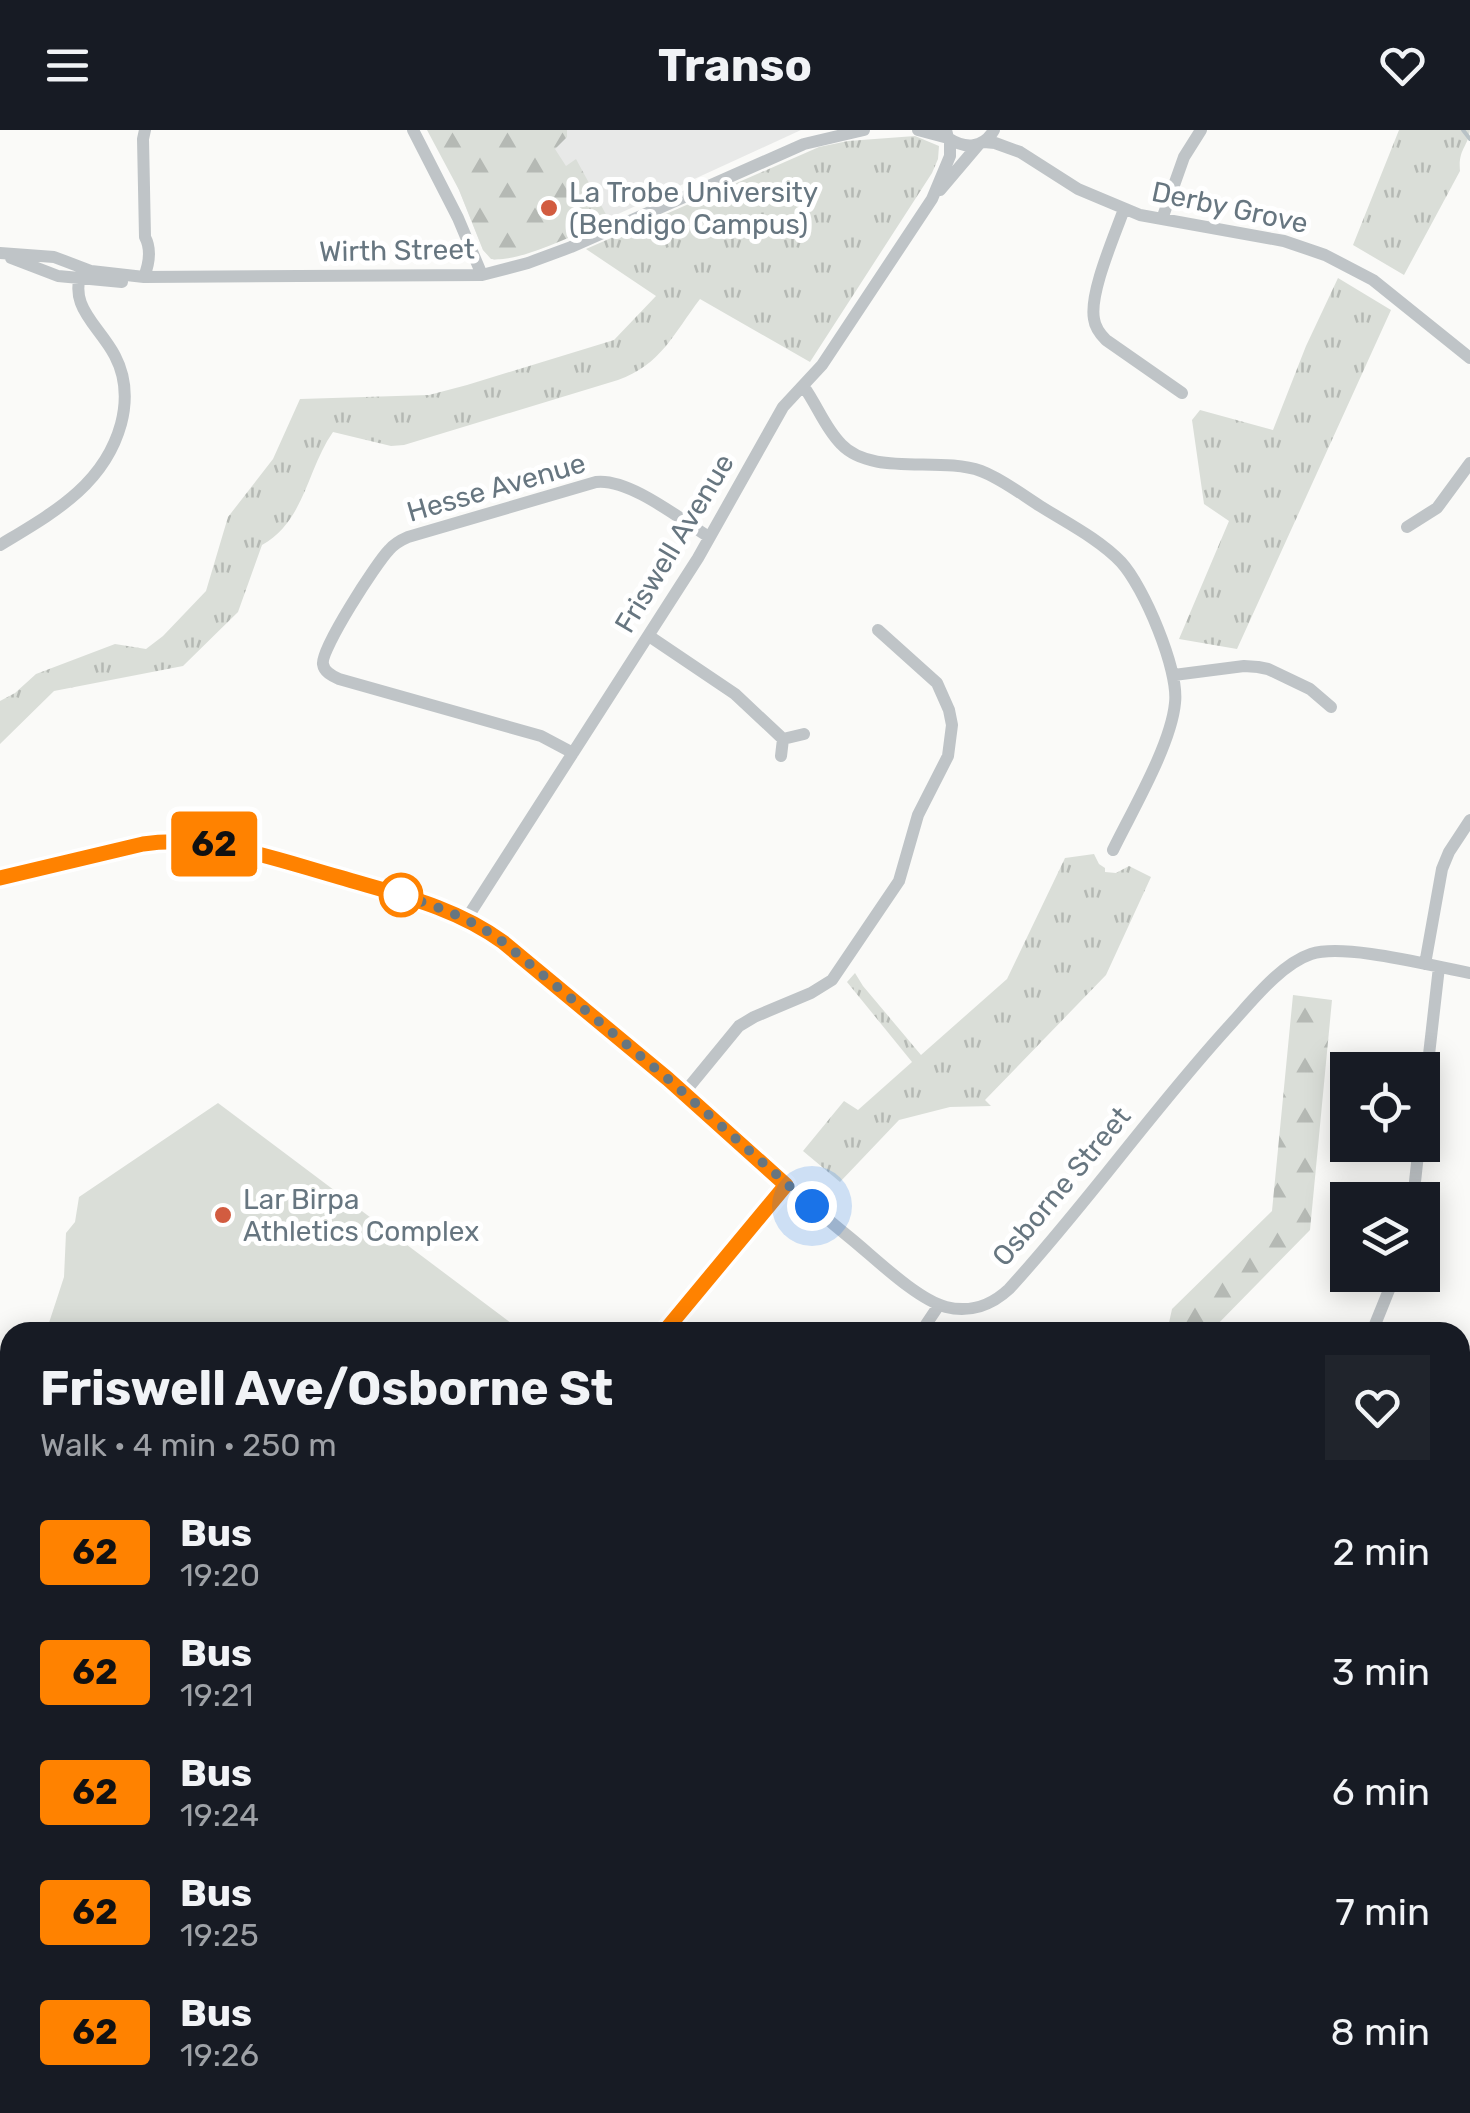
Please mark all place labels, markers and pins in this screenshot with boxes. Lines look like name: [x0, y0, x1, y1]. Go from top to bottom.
place label: La Trobe University (Bendigo Campus): [569, 176, 818, 241]
marker: La Trobe University (Bendigo Campus): [538, 197, 560, 219]
unlabelled marker: [380, 874, 422, 916]
place label: Lar Birpa Athletics Complex: [243, 1183, 479, 1248]
marker: Lar Birpa Athletics Complex: [212, 1204, 234, 1226]

